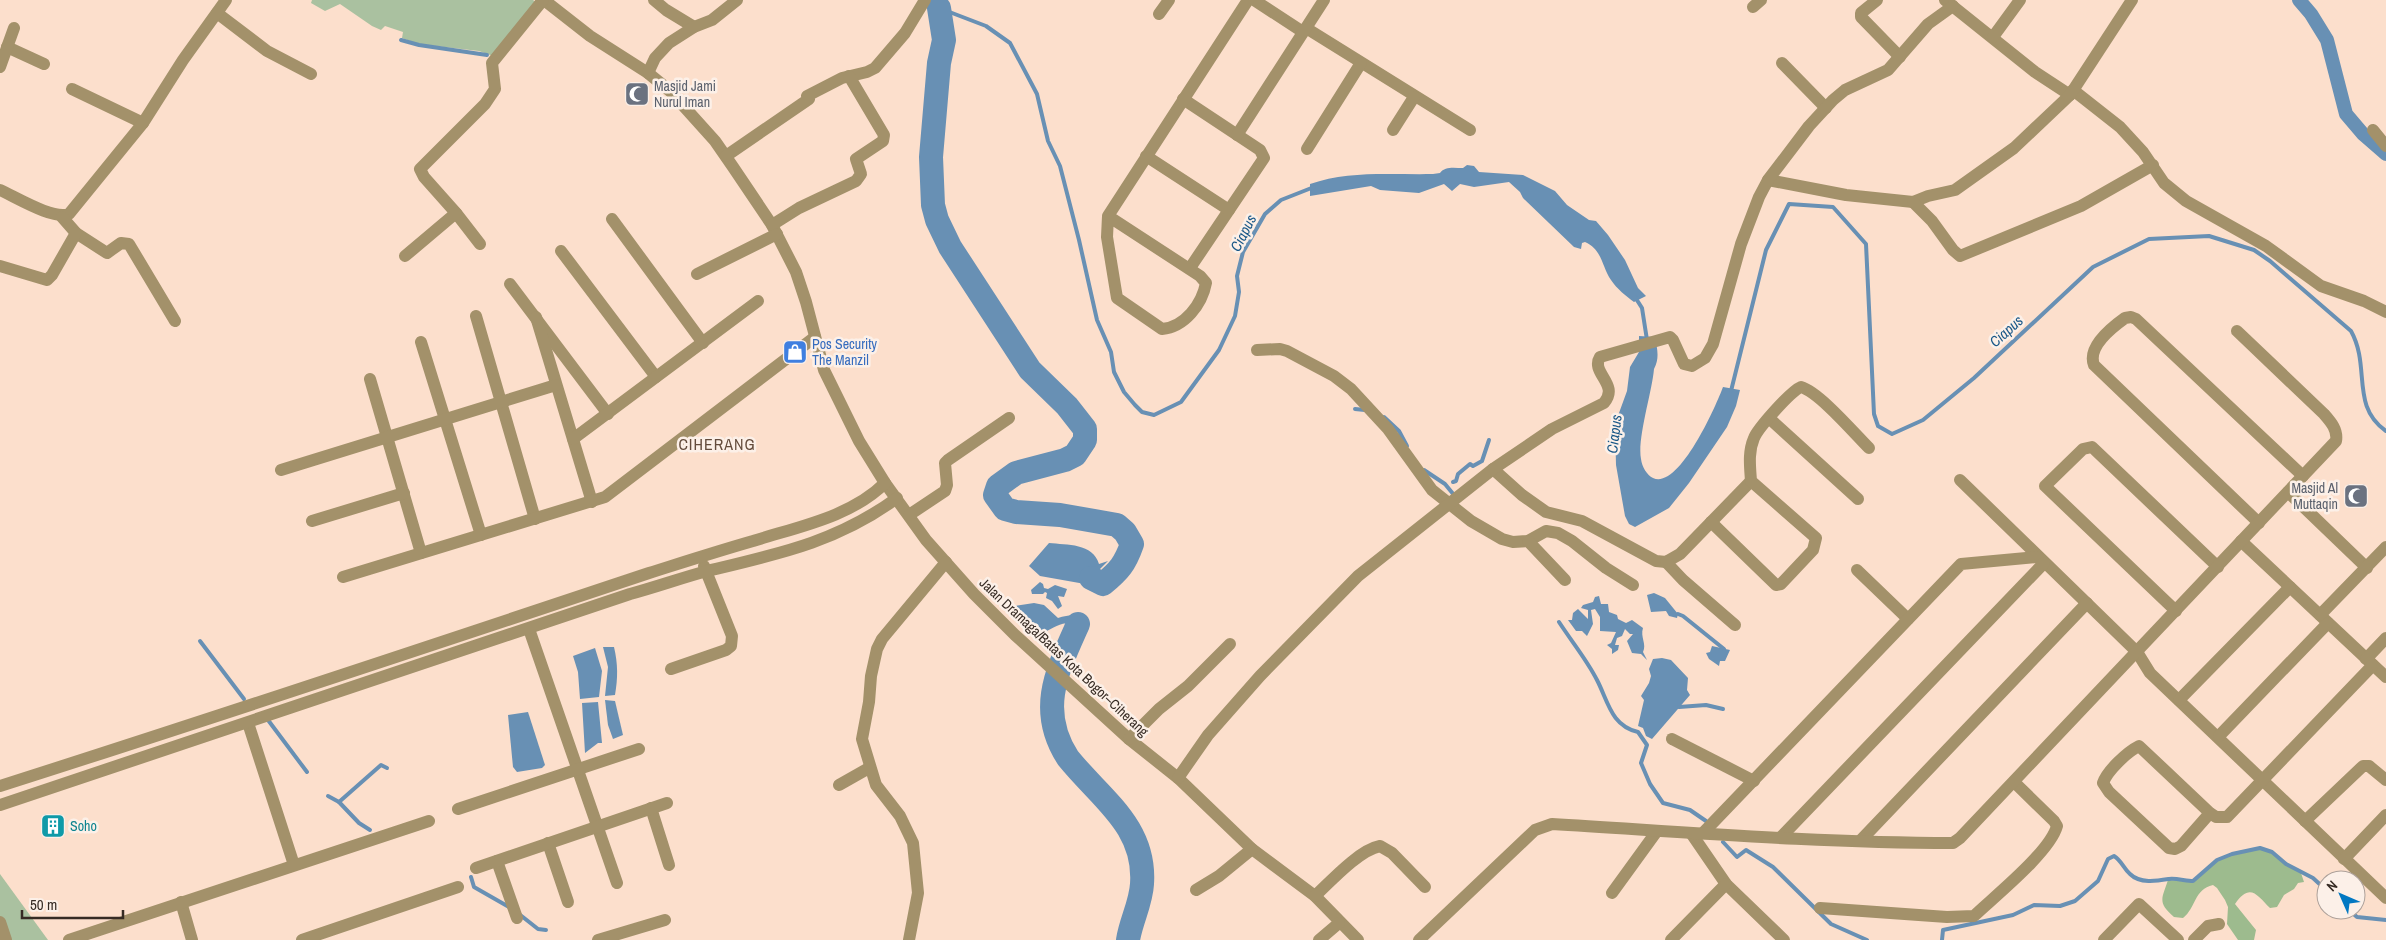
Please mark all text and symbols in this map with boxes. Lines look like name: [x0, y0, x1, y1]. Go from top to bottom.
place label: Masjid Jami Nurul Iman: [654, 77, 716, 111]
mosque icon: Masjid Jami Nurul Iman: [624, 81, 650, 107]
water label: Ciapus: [1225, 211, 1261, 255]
water label: Ciapus: [1984, 310, 2028, 352]
place label: Pos Security The Manzil: [812, 335, 877, 369]
shop icon: Pos Security The Manzil: [782, 339, 808, 365]
water label: Ciapus: [1601, 413, 1627, 455]
district label: CIHERANG: [678, 433, 756, 455]
place label: Masjid Al Muttaqin: [2291, 479, 2338, 513]
mosque icon: Masjid Al Muttaqin: [2343, 483, 2369, 509]
street label: Jalan Dramaga/Batas Kota Bogor–Ciherang: [976, 574, 1153, 741]
building icon: Soho: [40, 813, 66, 839]
place label: Soho: [70, 817, 97, 835]
north arrow: [2316, 870, 2366, 920]
text: N: [2323, 877, 2341, 895]
scale bar: [22, 888, 124, 920]
text: 50 m: [30, 894, 57, 915]

